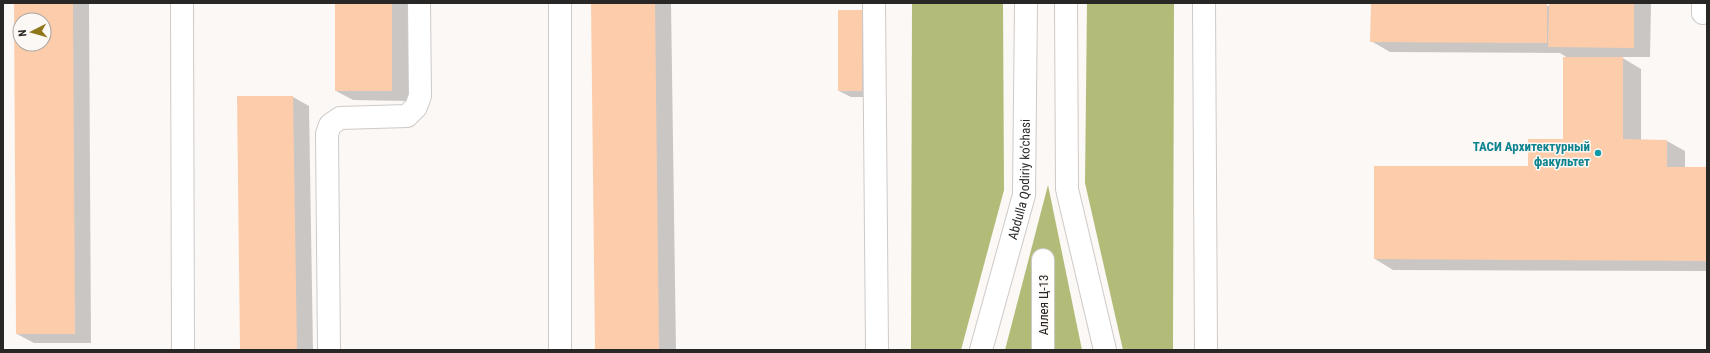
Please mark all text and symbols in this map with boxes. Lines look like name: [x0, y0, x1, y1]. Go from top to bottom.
north arrow: [12, 12, 52, 52]
text: N: [16, 29, 29, 37]
street label: Abdulla Qodiriy ko'chasi: [1005, 119, 1033, 241]
place label: ТАСИ Архитектурный факультет: [1473, 139, 1590, 169]
marker: ТАСИ Архитектурный факультет: [1593, 148, 1603, 158]
street label: Аллея Ц-13: [1036, 275, 1051, 335]

